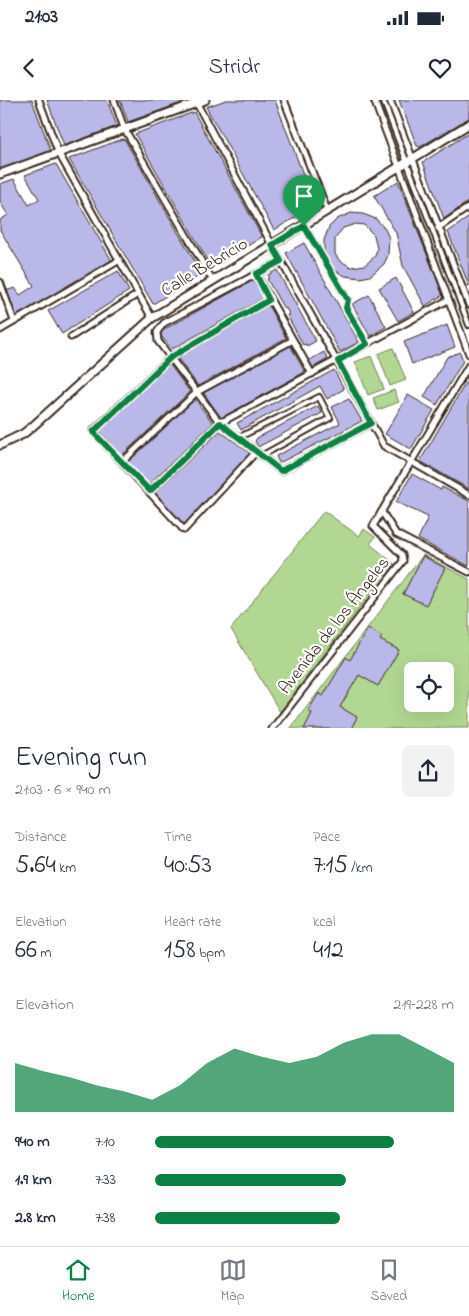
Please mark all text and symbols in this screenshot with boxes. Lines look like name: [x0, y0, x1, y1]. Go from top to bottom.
text: 21:03: [25, 4, 58, 31]
text: Stridr: [209, 52, 260, 84]
icon: back: [15, 54, 43, 82]
icon: heart: [426, 54, 454, 82]
pin: [283, 175, 325, 226]
icon: arrive: [290, 182, 318, 210]
street label: Calle Bebricio: [157, 232, 253, 304]
street label: Avenida de los Ángeles: [273, 552, 398, 701]
map controls: [404, 662, 454, 712]
button: locate: [404, 662, 454, 712]
text: Evening run: [15, 738, 147, 779]
button: share: [402, 745, 454, 797]
text: 21:03 · 6 × 940 m: [15, 778, 111, 802]
text: Distance: [15, 827, 67, 848]
text: Time: [164, 827, 192, 848]
text: Pace: [313, 827, 340, 848]
text: 5.64: [15, 848, 56, 884]
text: 40:53: [164, 848, 212, 884]
text: 7:15: [313, 848, 348, 884]
text: km: [56, 858, 76, 879]
text: /km: [348, 858, 373, 879]
text: Elevation: [15, 912, 66, 933]
text: Heart rate: [164, 912, 221, 933]
text: kcal: [313, 912, 335, 933]
text: 66: [15, 933, 37, 969]
text: 158: [164, 933, 196, 969]
text: 412: [313, 933, 344, 969]
text: m: [37, 943, 51, 964]
text: bpm: [196, 943, 225, 964]
text: Elevation: [15, 993, 74, 1017]
text: 219–228 m: [393, 993, 454, 1017]
text: 940 m: [15, 1130, 50, 1154]
text: 7:10: [95, 1130, 115, 1154]
text: 1.9 km: [15, 1168, 52, 1192]
text: 7:33: [95, 1168, 116, 1192]
text: 2.8 km: [15, 1206, 56, 1230]
text: 7:38: [95, 1206, 116, 1230]
tab: Home: [62, 1256, 95, 1307]
tab: Map: [219, 1256, 247, 1307]
tab: Saved: [370, 1256, 407, 1307]

